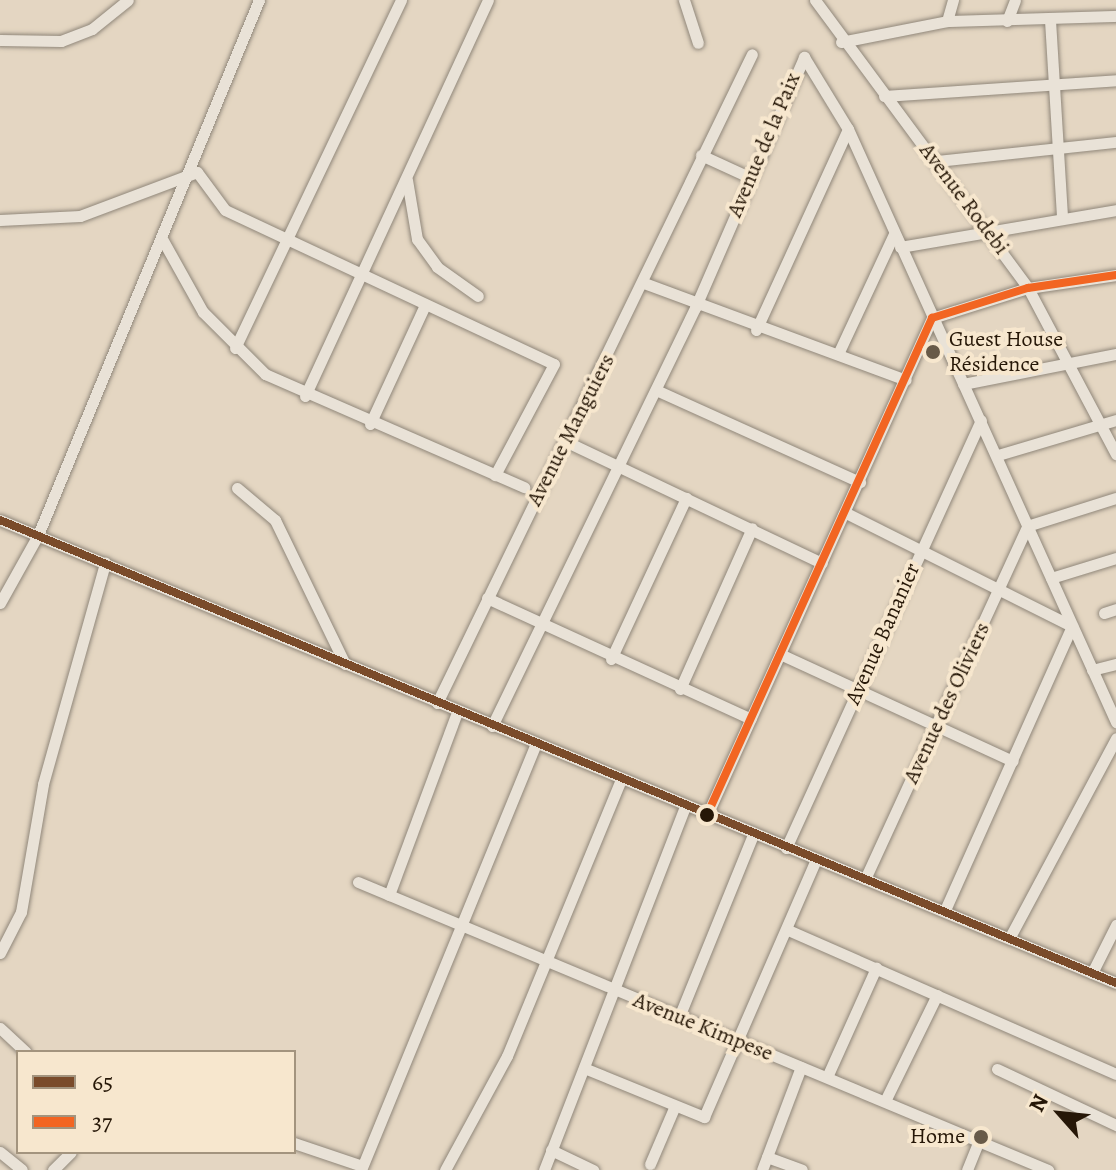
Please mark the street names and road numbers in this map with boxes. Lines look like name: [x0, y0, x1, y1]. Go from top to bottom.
street label: Avenue de la Paix: [722, 69, 806, 221]
street label: Avenue Rodebi: [914, 138, 1014, 260]
street label: Avenue Manguiers: [521, 350, 621, 510]
street label: Avenue Bananier: [840, 559, 926, 709]
street label: Avenue des Oliviers: [898, 618, 996, 788]
street label: Avenue Kimpese: [629, 987, 777, 1067]

